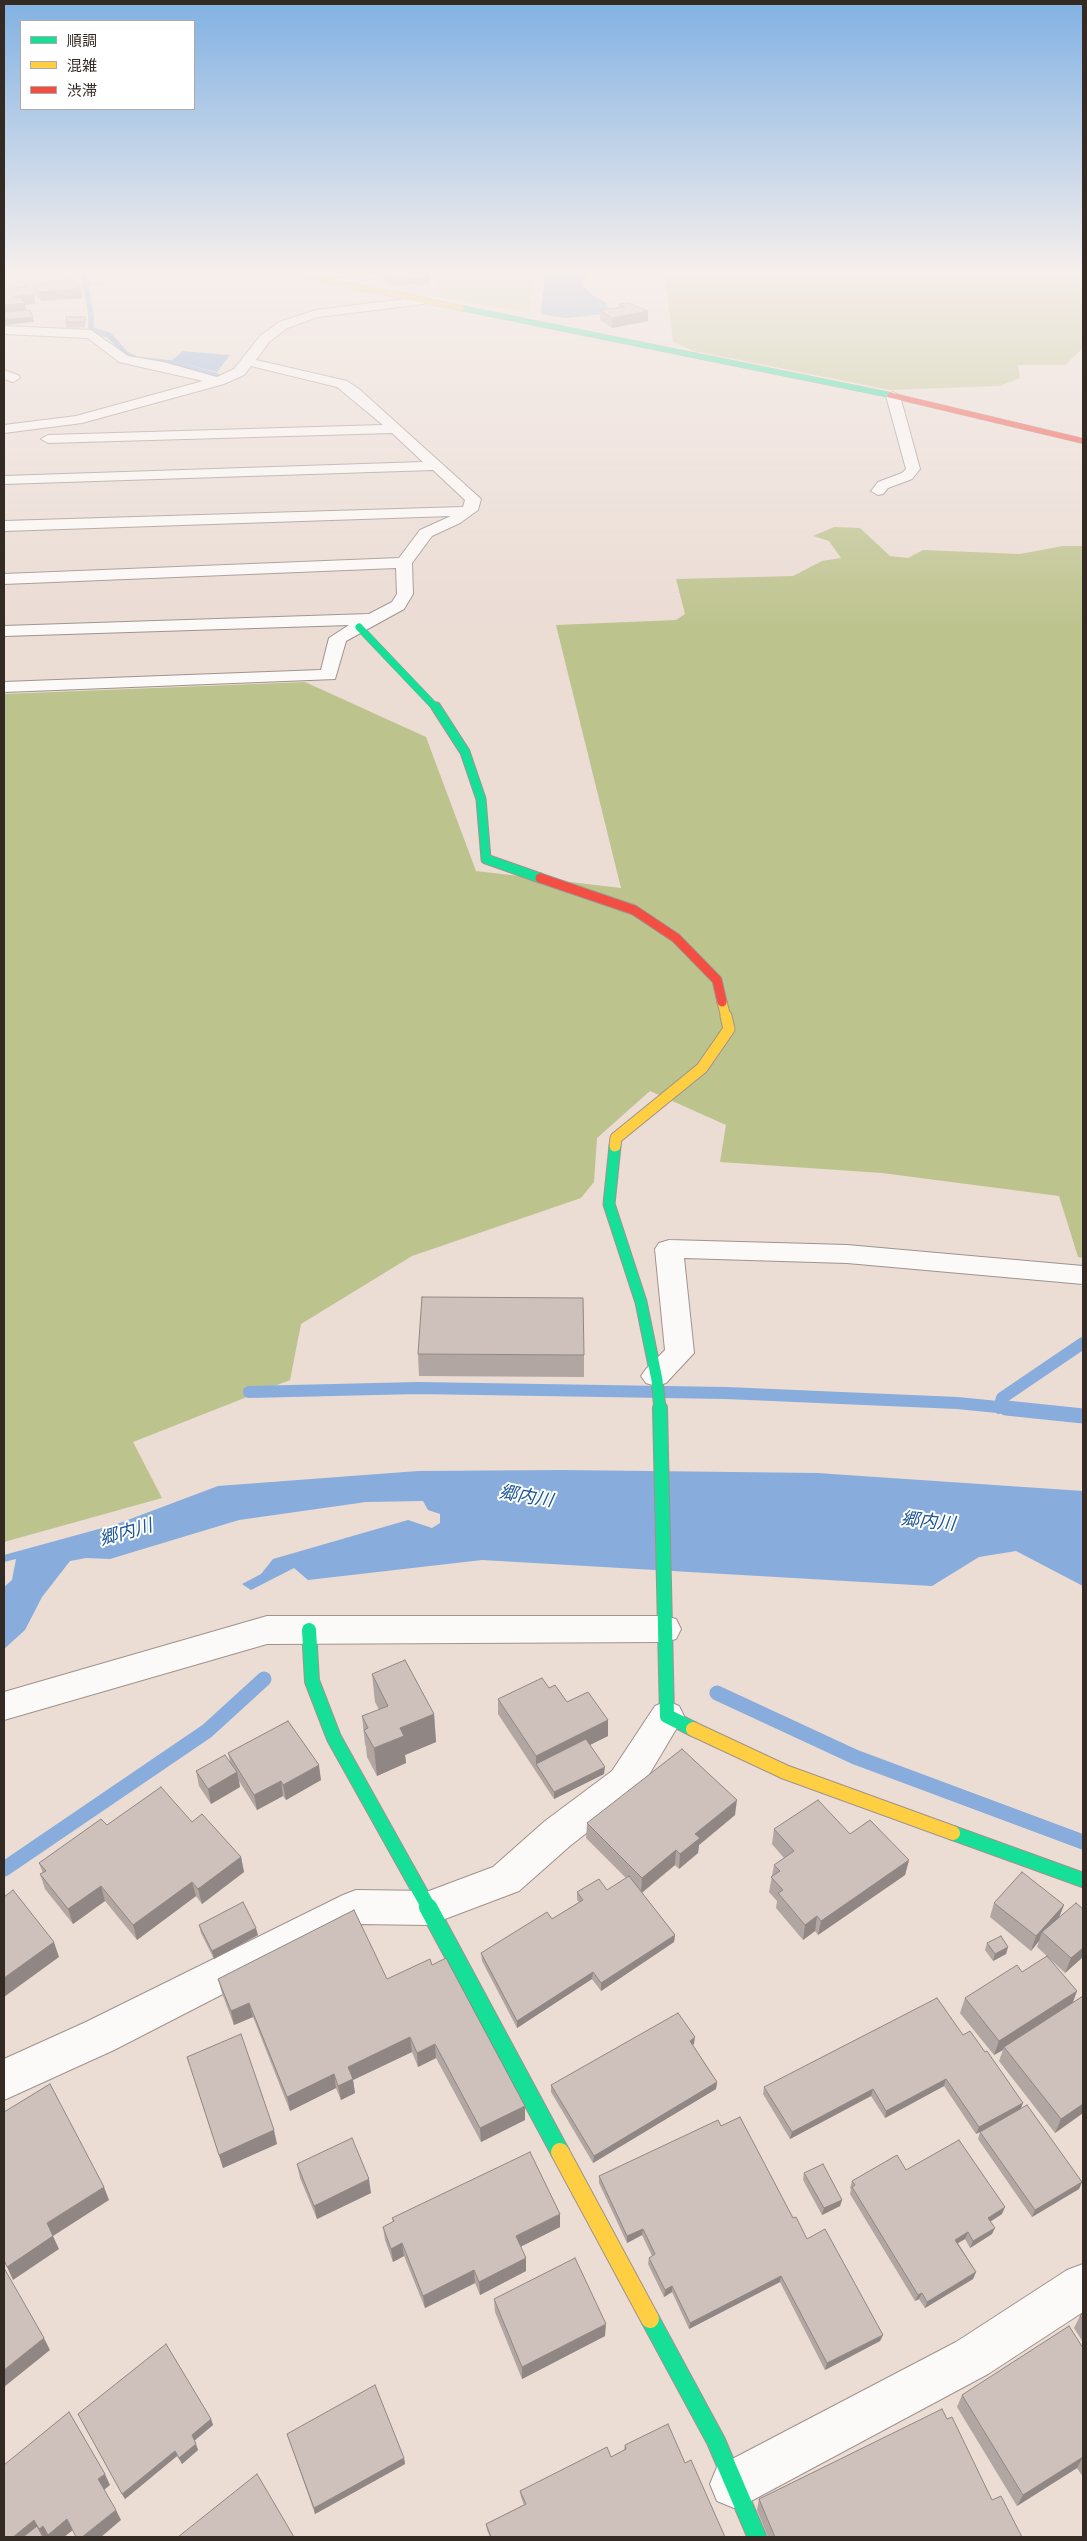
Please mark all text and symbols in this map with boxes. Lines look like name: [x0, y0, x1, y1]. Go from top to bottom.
legend: [20, 20, 195, 110]
text: 順調: [67, 30, 97, 50]
text: 混雑: [67, 55, 97, 75]
text: 渋滞: [67, 80, 97, 100]
water label: 郷内川: [498, 1482, 554, 1512]
water label: 郷内川: [900, 1508, 956, 1536]
water label: 郷内川: [97, 1515, 155, 1551]

